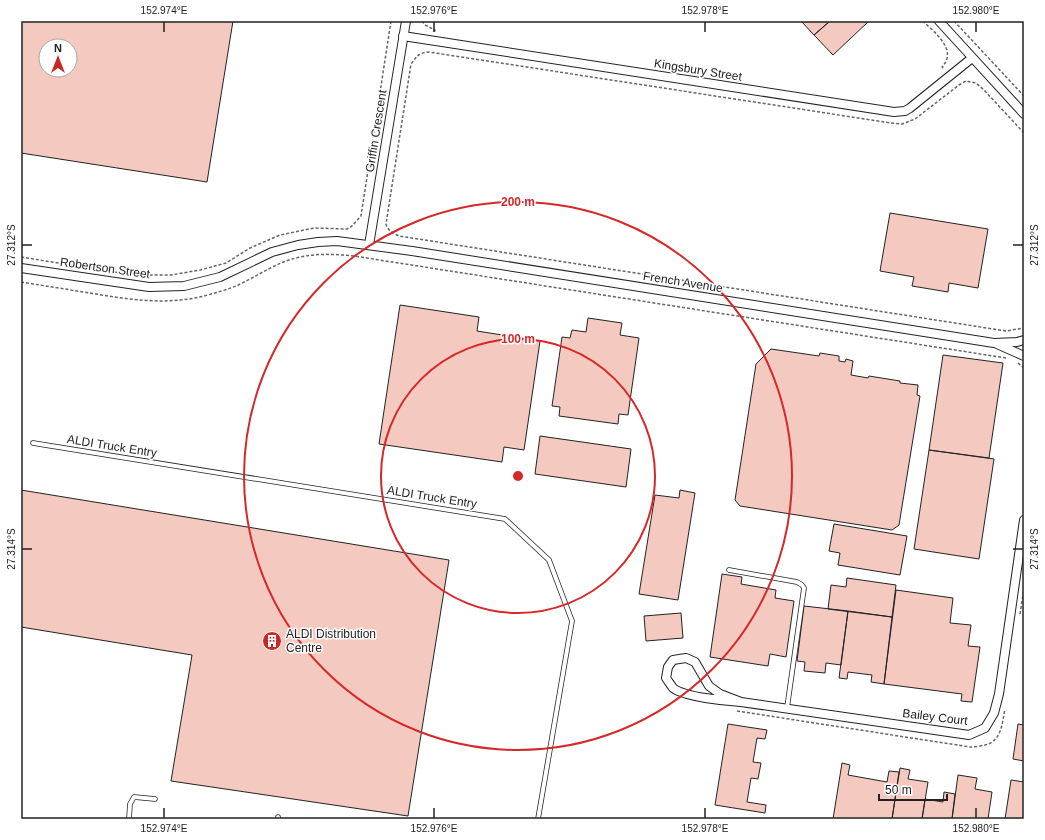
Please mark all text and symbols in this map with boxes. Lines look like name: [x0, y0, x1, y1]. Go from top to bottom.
text: 152.974°E: [141, 5, 188, 16]
text: 152.976°E: [411, 5, 458, 16]
text: 152.978°E: [682, 5, 729, 16]
text: 152.980°E: [953, 5, 1000, 16]
north arrow: [38, 38, 78, 78]
text: N: [54, 42, 62, 54]
street label: Kingsbury Street: [653, 56, 744, 84]
street label: Griffin Crescent: [363, 88, 390, 173]
text: 200 m: [501, 195, 535, 209]
text: 27.312°S: [6, 224, 17, 266]
text: 27.312°S: [1029, 224, 1040, 266]
street label: Robertson Street: [59, 255, 152, 281]
street label: French Avenue: [642, 269, 724, 295]
text: 100 m: [501, 332, 535, 346]
street label: ALDI Truck Entry: [66, 432, 158, 460]
centre of rings: [511, 469, 525, 483]
street label: ALDI Truck Entry: [386, 483, 478, 511]
text: 27.314°S: [6, 528, 17, 570]
text: 27.314°S: [1029, 528, 1040, 570]
place label: ALDI Distribution Centre: [286, 627, 376, 655]
building icon: ALDI Distribution Centre: [261, 630, 283, 652]
street label: Bailey Court: [902, 706, 969, 728]
scale bar: [879, 776, 947, 802]
text: 50 m: [885, 783, 912, 797]
text: 152.974°E: [141, 823, 188, 834]
text: 152.976°E: [411, 823, 458, 834]
text: 152.978°E: [682, 823, 729, 834]
text: 152.980°E: [953, 823, 1000, 834]

